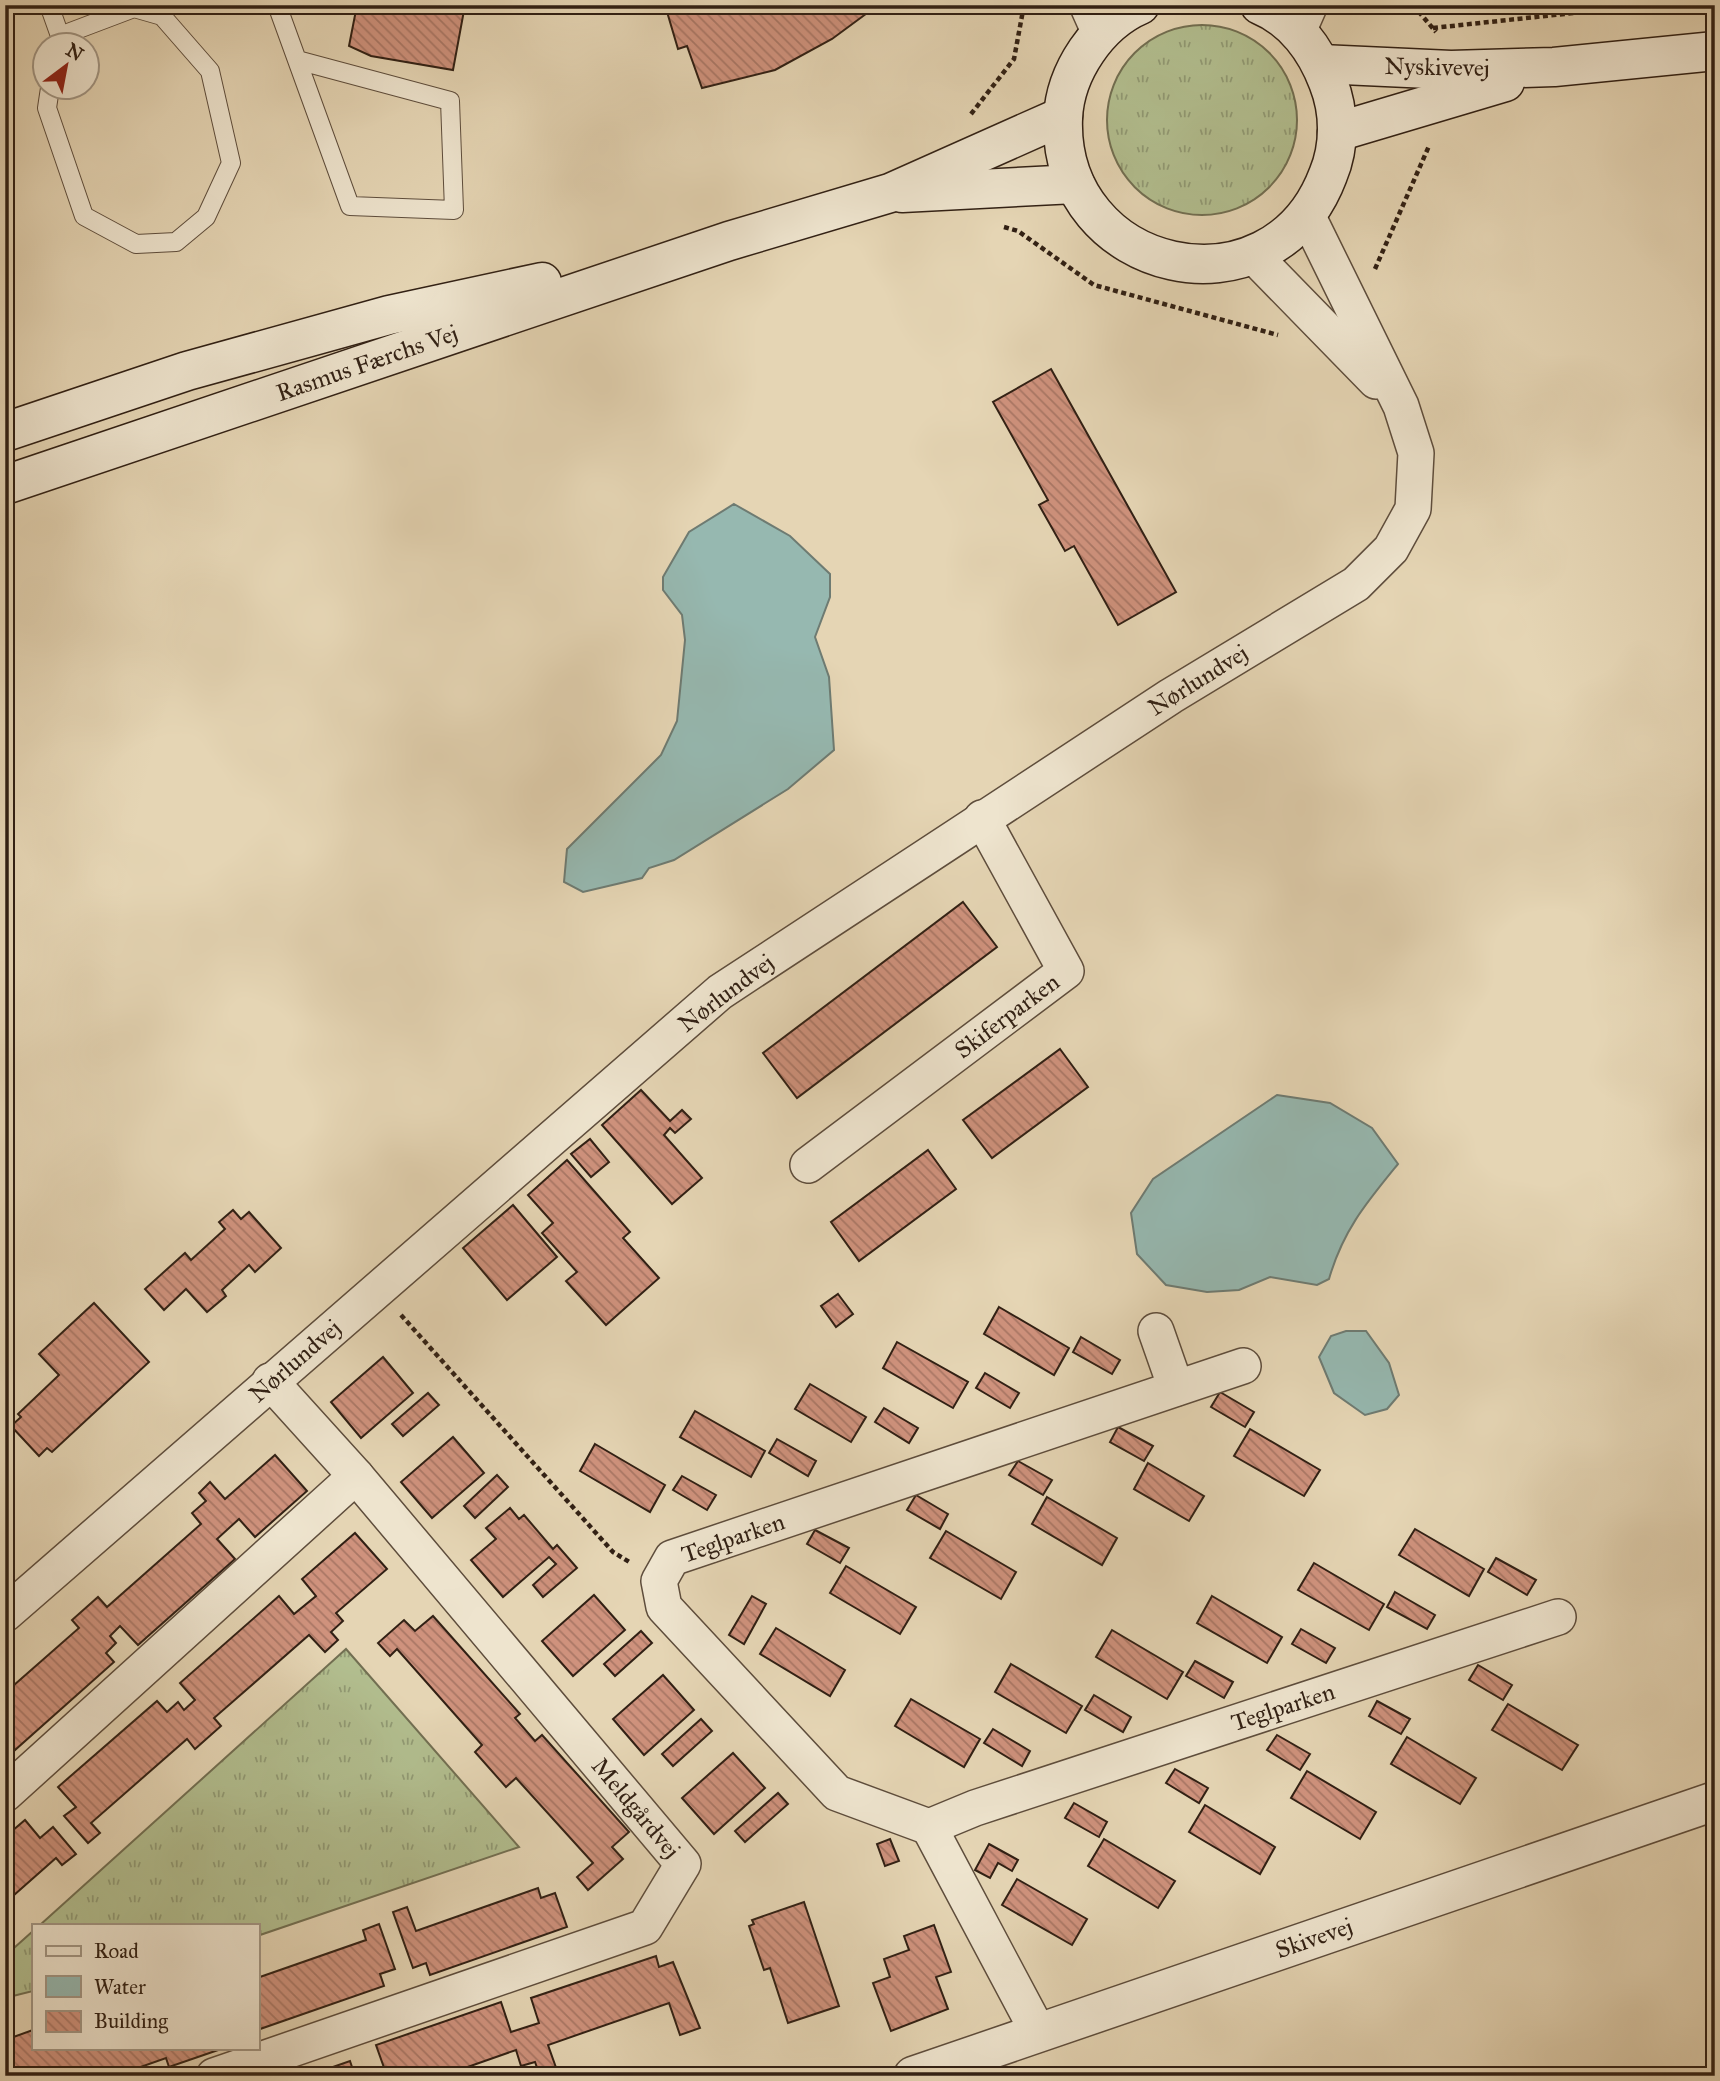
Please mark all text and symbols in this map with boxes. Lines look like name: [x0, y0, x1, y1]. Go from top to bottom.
north arrow: [32, 32, 102, 102]
text: N: [62, 38, 88, 66]
street label: Nyskivevej: [1384, 51, 1490, 83]
street label: Rasmus Færchs Vej: [272, 318, 462, 408]
street label: Nørlundvej: [1142, 638, 1254, 722]
street label: Nørlundvej: [672, 947, 780, 1039]
street label: Skiferparken: [949, 967, 1065, 1065]
street label: Nørlundvej: [243, 1313, 347, 1409]
street label: Teglparken: [678, 1506, 789, 1570]
street label: Teglparken: [1227, 1676, 1339, 1738]
street label: Meldgårdvej: [585, 1752, 687, 1864]
street label: Skivevej: [1272, 1911, 1356, 1965]
legend: [32, 1924, 259, 2050]
text: Road: [94, 1938, 139, 1964]
text: Water: [94, 1974, 146, 2000]
text: Building: [94, 2008, 168, 2034]

